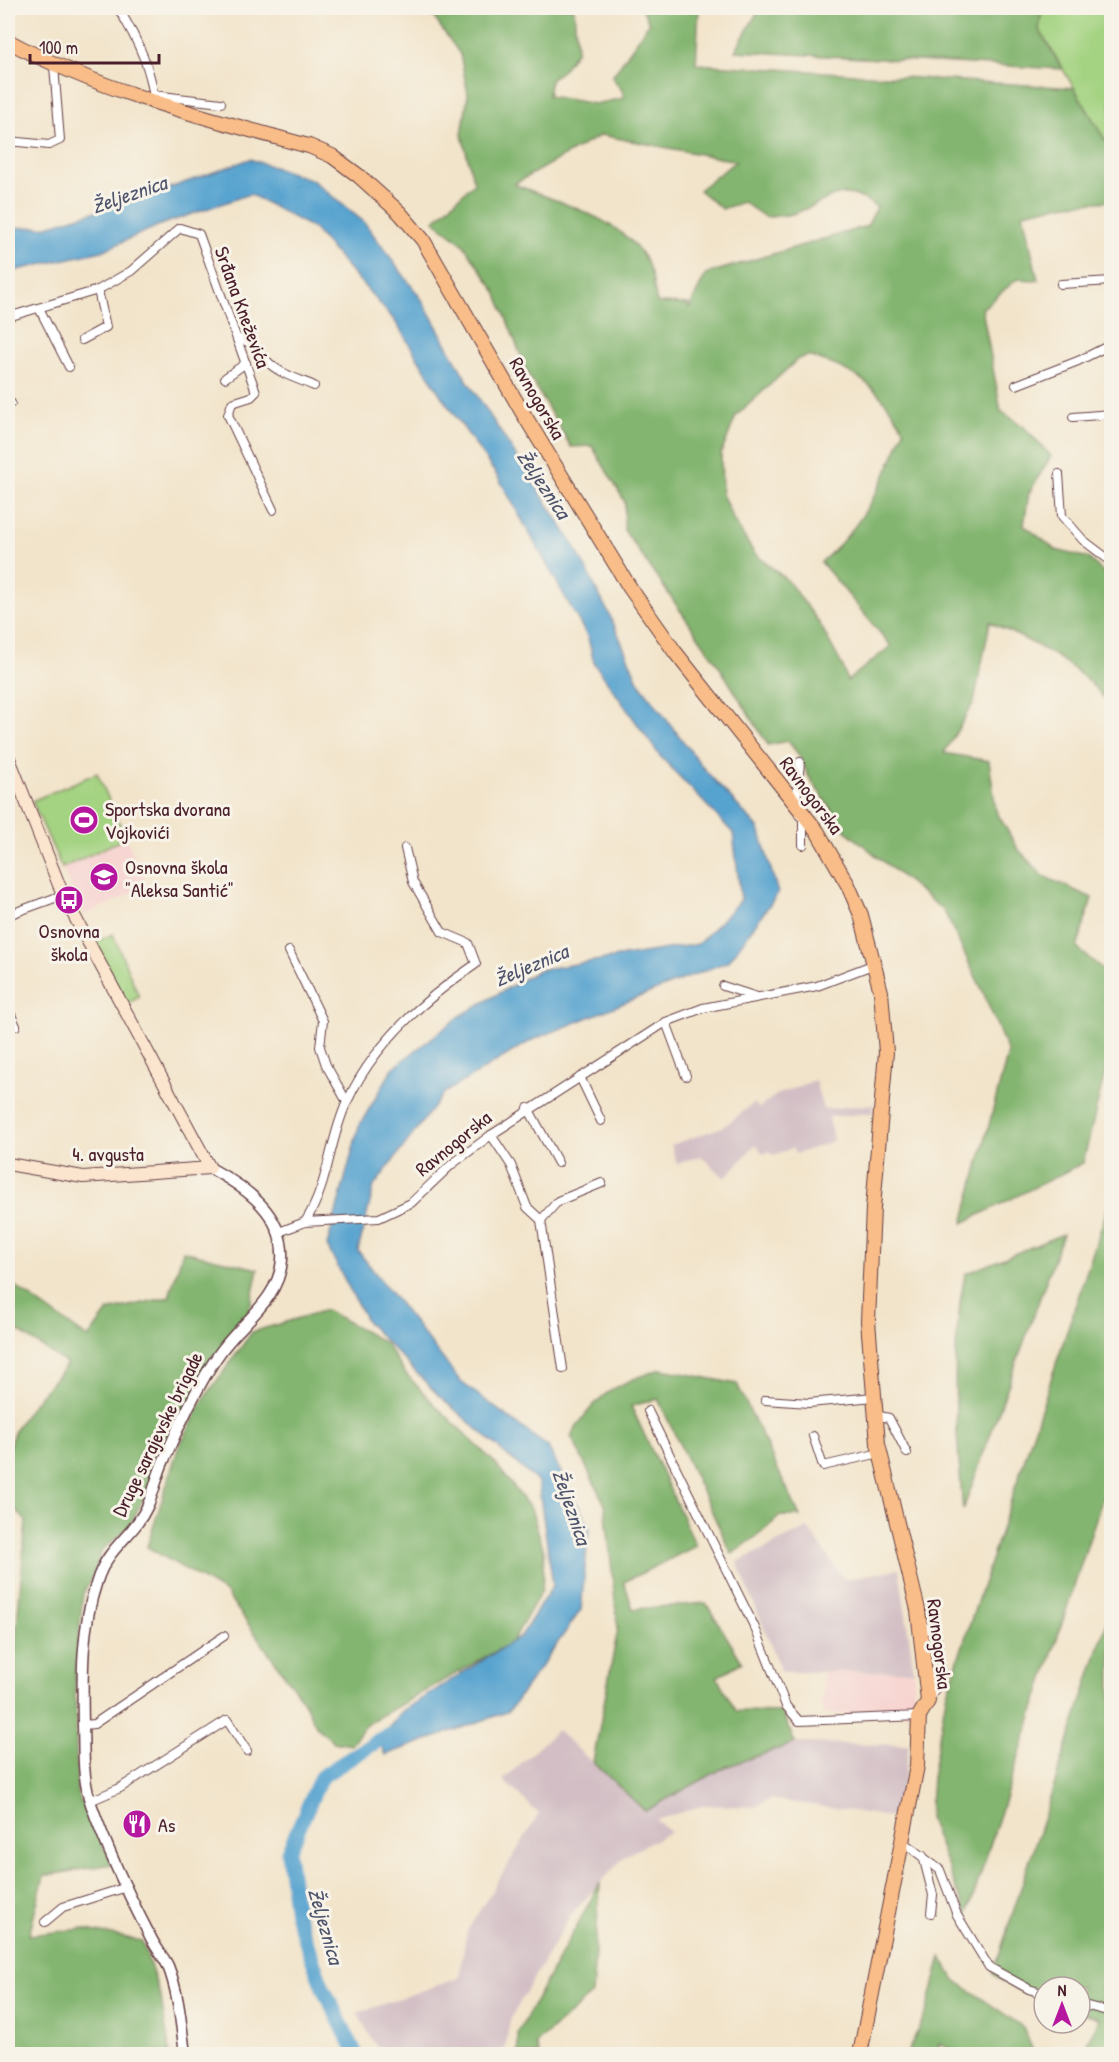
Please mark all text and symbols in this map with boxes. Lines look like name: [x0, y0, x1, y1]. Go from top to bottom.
scale bar: [30, 27, 159, 65]
text: 100 m: [39, 35, 78, 60]
water label: Željeznica: [88, 167, 173, 220]
street label: Srđana Kneževića: [209, 243, 278, 372]
street label: Ravnogorska: [504, 352, 572, 444]
water label: Željeznica: [510, 444, 579, 527]
street label: Ravnogorska: [774, 751, 850, 839]
place label: Sportska dvorana Vojkovići: [105, 795, 230, 845]
sports icon: Sportska dvorana Vojkovići: [68, 804, 100, 836]
place label: Osnovna škola "Aleksa Santić": [125, 853, 234, 903]
school or university icon: Osnovna škola "Aleksa Santić": [88, 861, 120, 893]
bus stop icon: Osnovna škola: [53, 884, 85, 916]
place label: Osnovna škola: [39, 917, 100, 967]
water label: Željeznica: [490, 935, 575, 993]
street label: Ravnogorska: [409, 1104, 497, 1182]
street label: 4. avgusta: [72, 1140, 144, 1167]
street label: Druge sarajevske brigade: [105, 1347, 209, 1521]
water label: Željeznica: [546, 1466, 599, 1551]
street label: Ravnogorska: [921, 1597, 959, 1691]
restaurant icon: As: [121, 1808, 153, 1840]
place label: As: [158, 1811, 176, 1838]
water label: Željeznica: [301, 1885, 351, 1970]
north arrow: [1032, 1975, 1092, 2035]
text: N: [1058, 1979, 1067, 2001]

